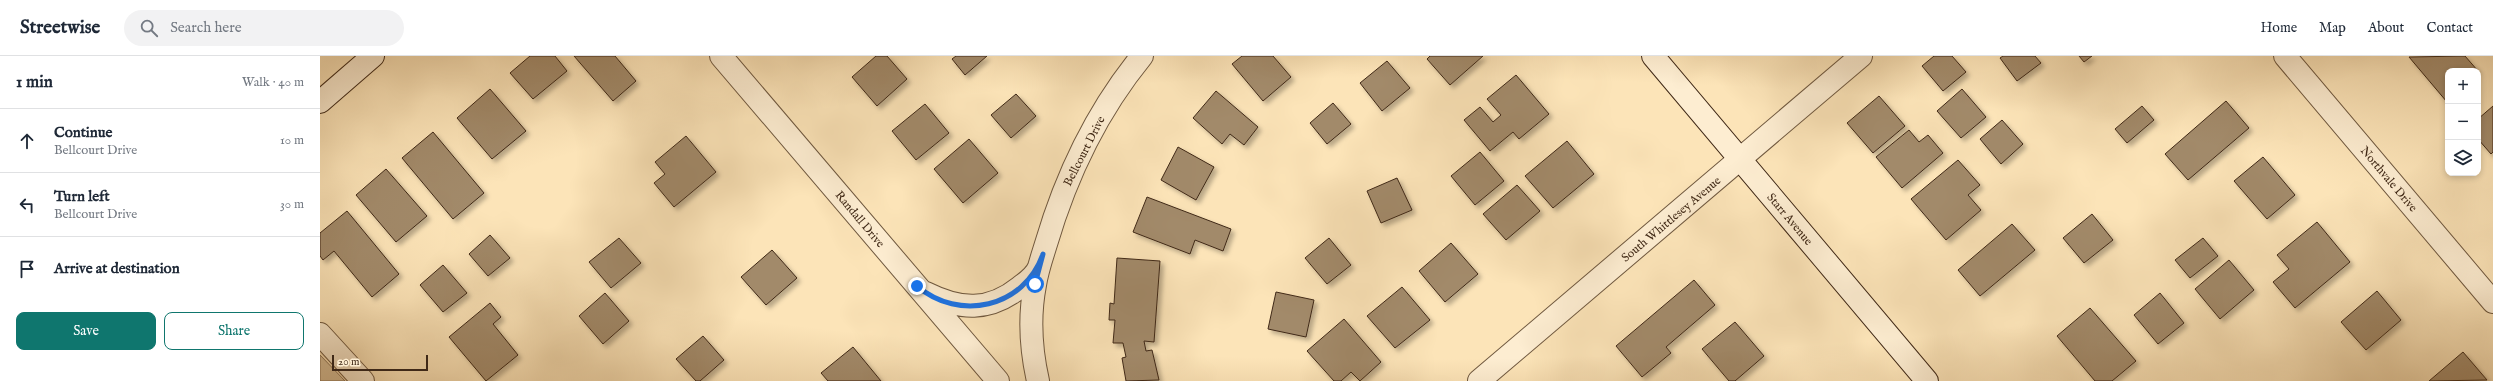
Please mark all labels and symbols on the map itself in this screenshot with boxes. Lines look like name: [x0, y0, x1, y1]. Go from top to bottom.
street label: Bellcourt Drive: [1060, 113, 1109, 189]
street label: Northvale Drive: [2357, 143, 2421, 216]
street label: South Whittlesey Avenue: [1618, 173, 1725, 265]
street label: Randall Drive: [832, 188, 888, 251]
street label: Starr Avenue: [1763, 190, 1816, 249]
route start: [1026, 275, 1044, 293]
route end: [908, 277, 926, 295]
scale bar: [332, 353, 428, 372]

